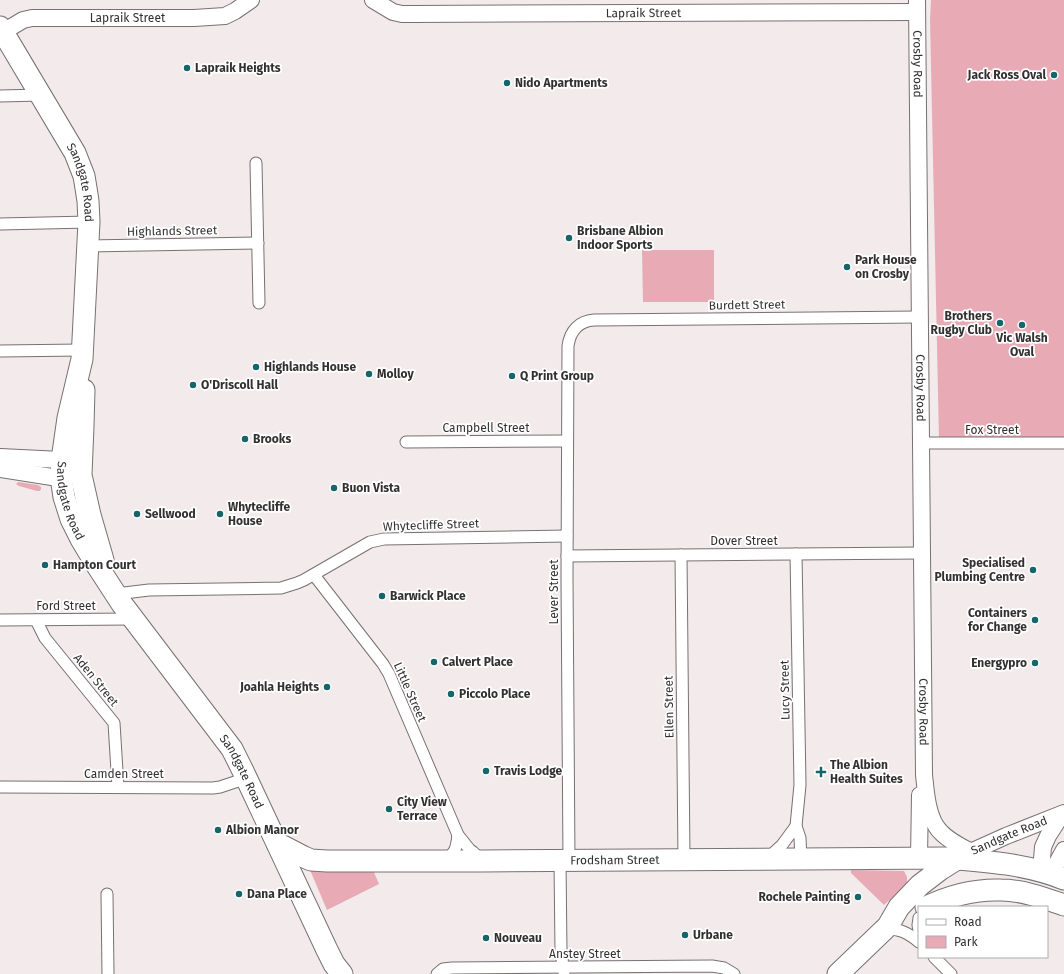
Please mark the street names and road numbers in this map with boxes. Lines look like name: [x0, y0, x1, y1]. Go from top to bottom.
street label: Lapraik Street: [606, 6, 682, 20]
street label: Lapraik Street: [90, 11, 166, 25]
street label: Crosby Road: [910, 30, 925, 98]
street label: Sandgate Road: [64, 141, 96, 222]
street label: Highlands Street: [127, 223, 218, 239]
street label: Burdett Street: [709, 297, 786, 313]
street label: Crosby Road: [913, 354, 928, 422]
street label: Campbell Street: [443, 421, 530, 435]
street label: Fox Street: [965, 423, 1020, 437]
street label: Sandgate Road: [54, 461, 87, 542]
street label: Whytecliffe Street: [383, 516, 480, 534]
street label: Dover Street: [710, 534, 778, 548]
street label: Lever Street: [547, 559, 561, 624]
street label: Ford Street: [36, 599, 96, 613]
street label: Aden Street: [71, 651, 122, 710]
street label: Lucy Street: [777, 659, 793, 720]
street label: Little Street: [391, 660, 430, 725]
street label: Ellen Street: [661, 675, 677, 738]
street label: Crosby Road: [916, 678, 931, 746]
street label: Sandgate Road: [217, 732, 267, 811]
street label: Camden Street: [84, 767, 165, 781]
street label: Sandgate Road: [969, 813, 1049, 858]
street label: Frodsham Street: [570, 853, 660, 867]
street label: Anstey Street: [549, 947, 622, 961]

